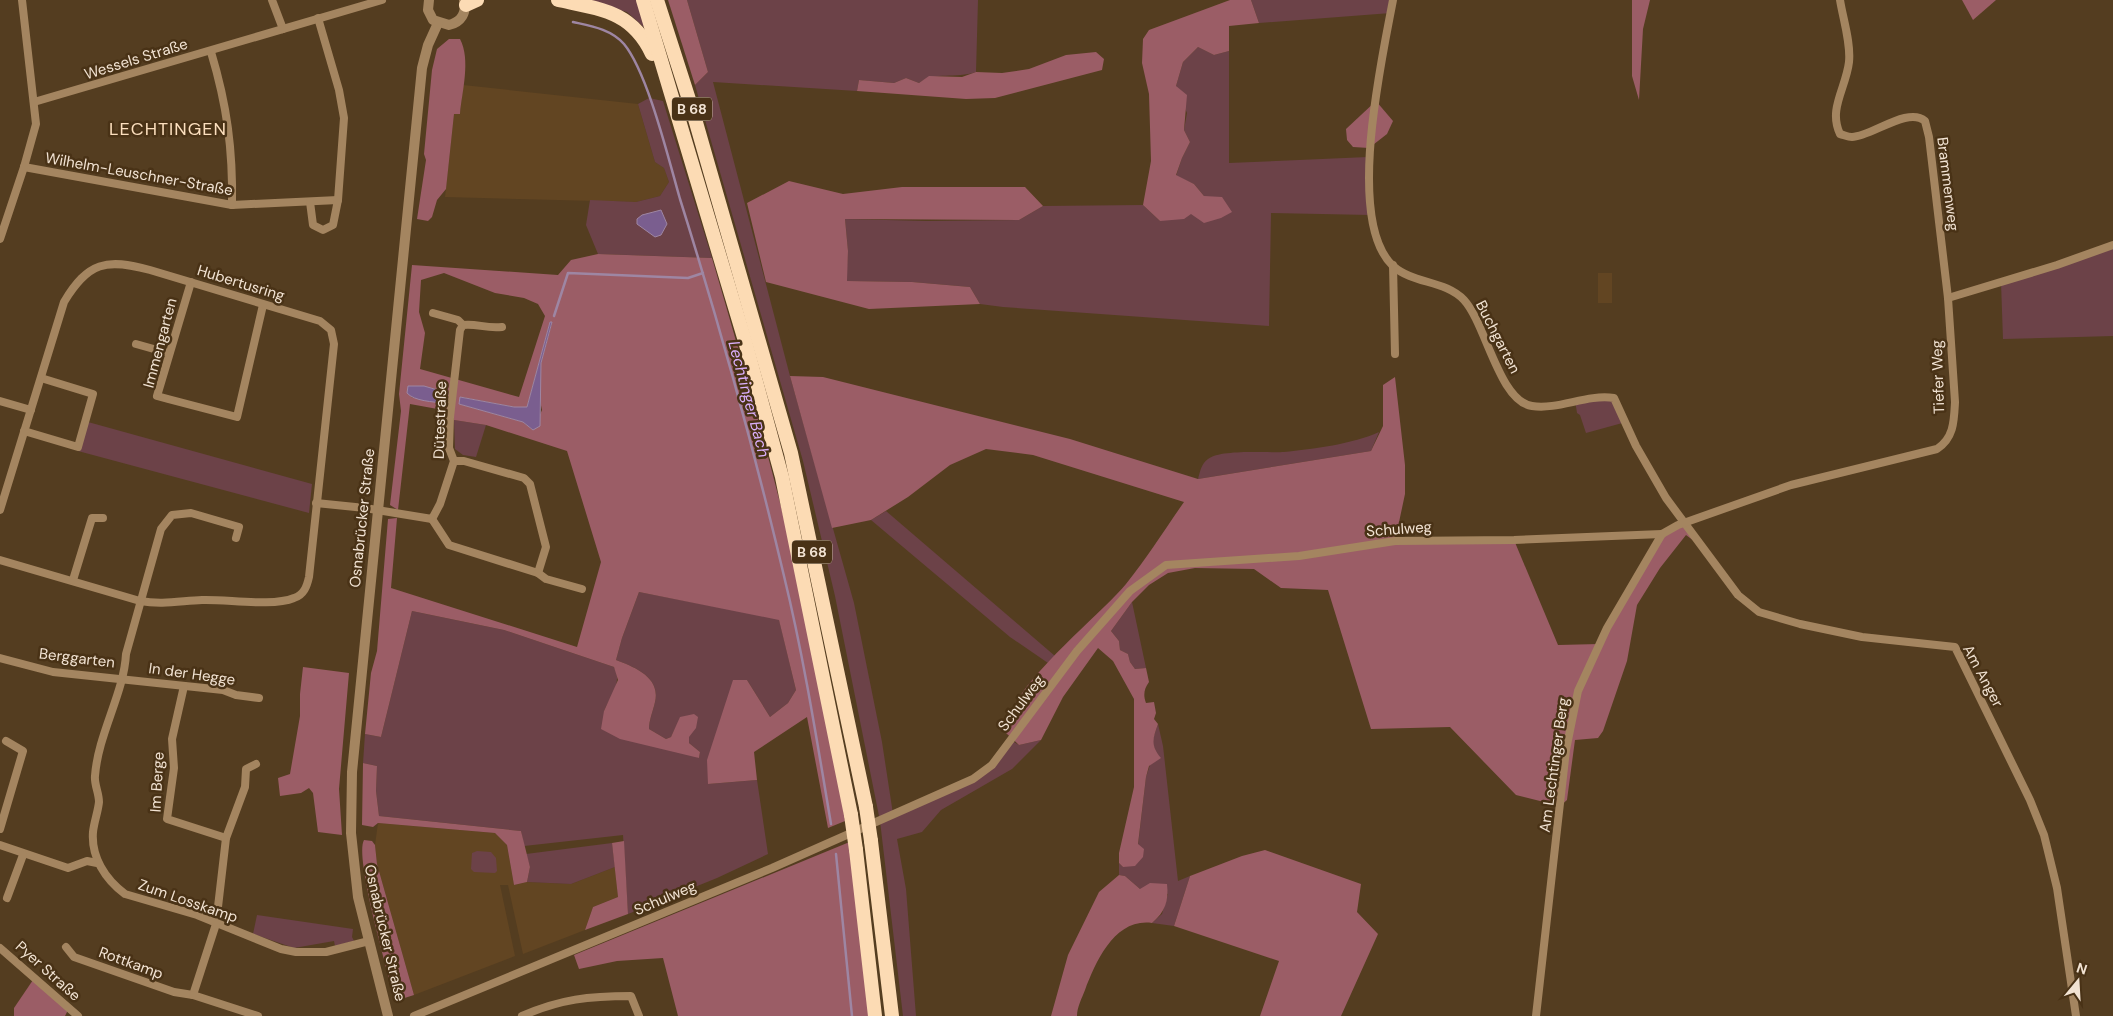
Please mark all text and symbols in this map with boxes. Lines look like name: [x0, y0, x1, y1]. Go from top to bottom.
street label: Wessels Straße: [82, 34, 190, 84]
road number: B 68: [672, 98, 712, 120]
district label: LECHTINGEN: [109, 117, 227, 141]
street label: Brammenweg: [1932, 136, 1964, 232]
street label: Wilhelm-Leuschner-Straße: [44, 148, 234, 200]
street label: Hubertusring: [195, 260, 287, 306]
street label: Immengarten: [138, 296, 182, 390]
street label: Buchgarten: [1471, 297, 1525, 377]
water label: Lechtinger Bach: [723, 338, 775, 460]
street label: Tiefer Weg: [1927, 340, 1949, 414]
street label: Dütestraße: [429, 381, 451, 459]
street label: Osnabrücker Straße: [345, 448, 379, 588]
street label: Schulweg: [1365, 517, 1433, 541]
road number: B 68: [792, 540, 832, 564]
street label: Am Anger: [1958, 641, 2008, 711]
street label: Berggarten: [38, 643, 116, 673]
street label: In der Hegge: [147, 658, 237, 690]
street label: Schulweg: [993, 671, 1049, 735]
street label: Am Lechtinger Berg: [1535, 696, 1573, 834]
street label: Im Berge: [145, 751, 169, 813]
street label: Osnabrücker Straße: [360, 863, 410, 1003]
street label: Zum Losskamp: [136, 875, 240, 927]
street label: Schulweg: [631, 876, 699, 920]
street label: Pyer Straße: [11, 936, 85, 1006]
street label: Rottkamp: [96, 942, 166, 984]
north arrow: [2053, 956, 2103, 1006]
text: N: [2074, 958, 2090, 979]

